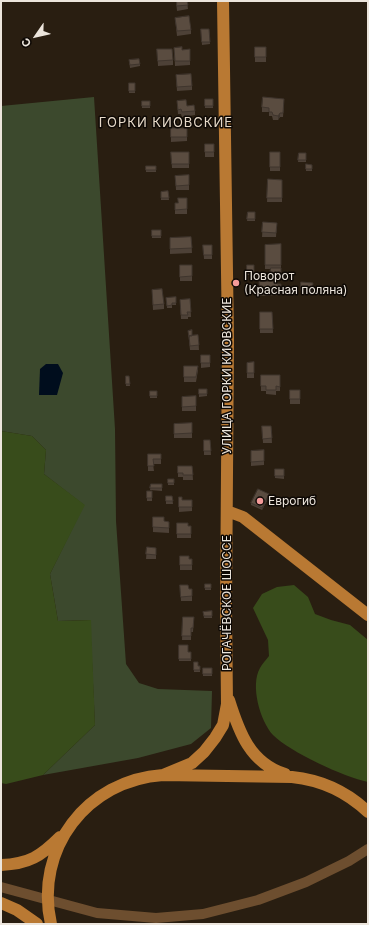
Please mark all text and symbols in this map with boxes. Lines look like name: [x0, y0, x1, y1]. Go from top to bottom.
north arrow: [16, 16, 56, 56]
text: С: [18, 35, 34, 50]
district label: ГОРКИ КИОВСКИЕ: [99, 115, 233, 131]
place label: Поворот (Красная поляна): [244, 269, 347, 297]
marker: Поворот (Красная поляна): [231, 278, 241, 288]
street label: УЛИЦА ГОРКИ КИОВСКИЕ: [220, 298, 234, 454]
place label: Еврогиб: [268, 494, 316, 508]
marker: Еврогиб: [255, 496, 265, 506]
street label: РОГАЧЁВСКОЕ ШОССЕ: [220, 535, 234, 671]

